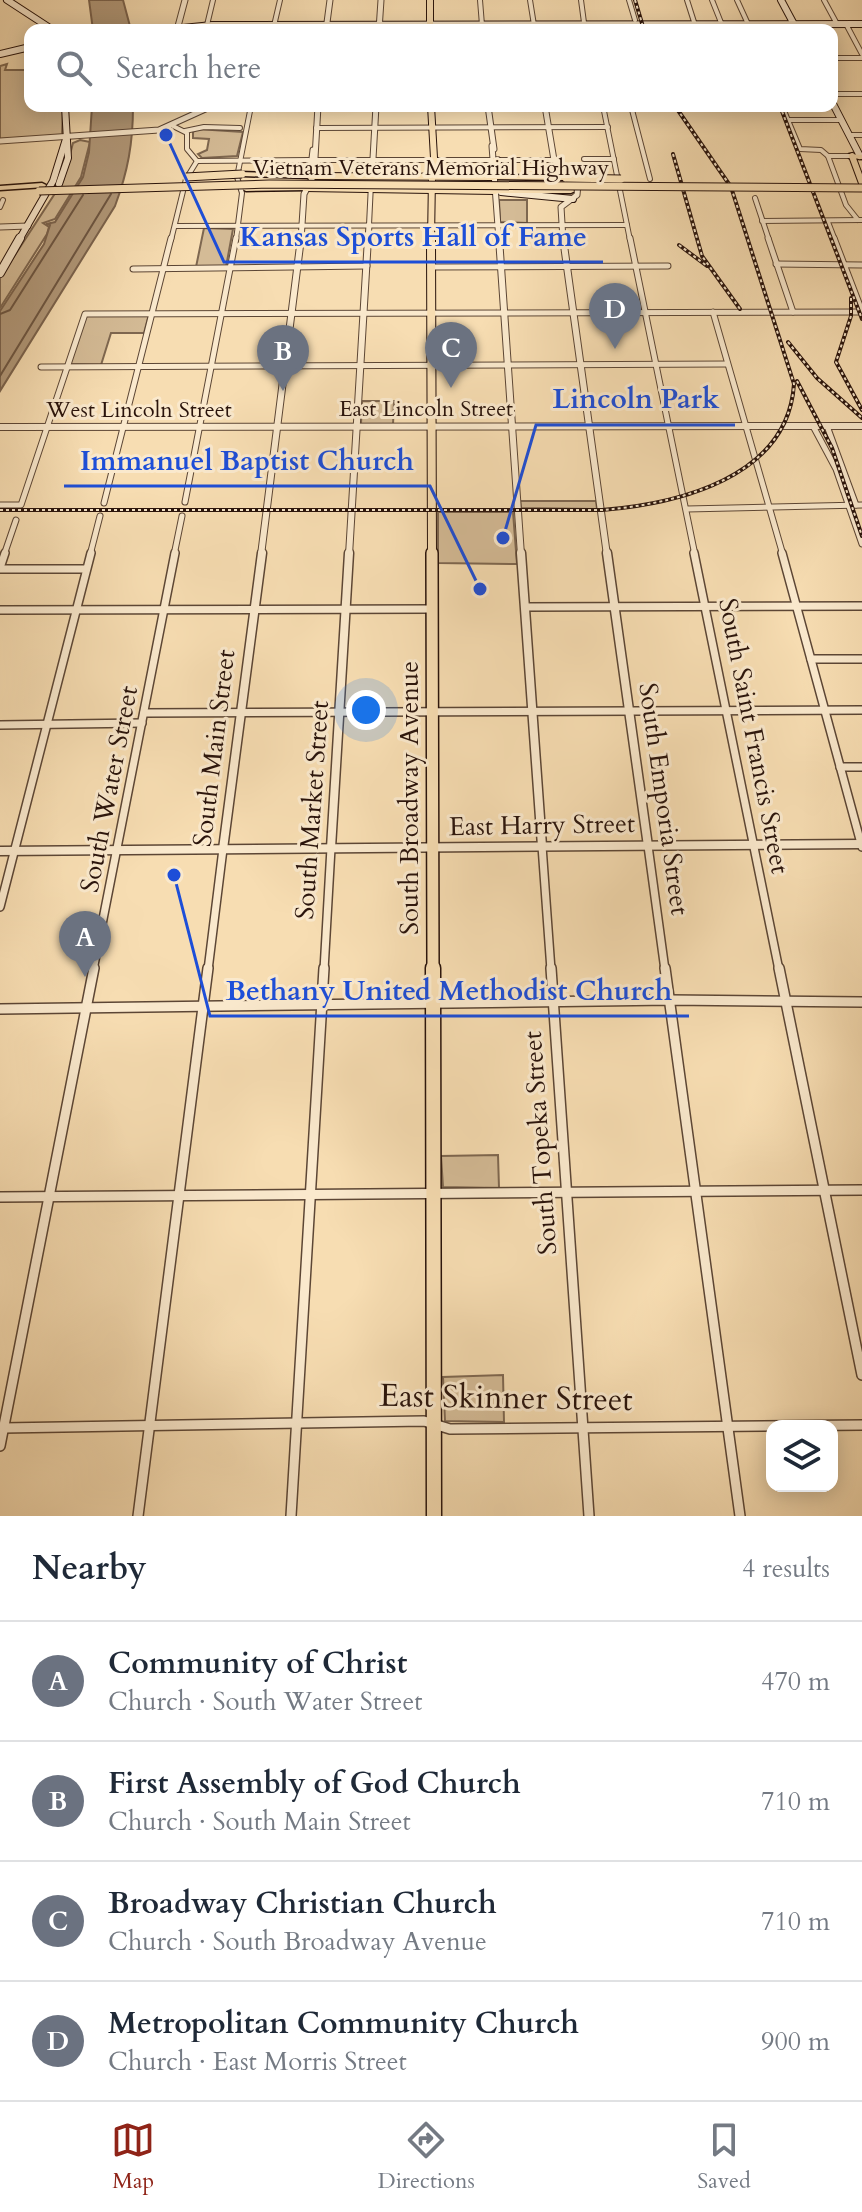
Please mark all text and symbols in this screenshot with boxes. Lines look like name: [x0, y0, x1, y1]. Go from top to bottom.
search box: [24, 24, 838, 112]
icon: search: [52, 46, 96, 90]
text: Search here: [116, 48, 261, 89]
street label: Vietnam Veterans Memorial Highway: [253, 153, 610, 183]
callout: Kansas Sports Hall of Fame: [224, 210, 603, 262]
text: Kansas Sports Hall of Fame: [239, 218, 587, 256]
pin: D: [589, 283, 641, 349]
pin: C: [425, 322, 477, 388]
pin: B: [257, 325, 309, 391]
callout: Lincoln Park: [536, 373, 735, 425]
text: Lincoln Park: [552, 380, 720, 418]
street label: East Lincoln Street: [339, 394, 513, 424]
street label: West Lincoln Street: [45, 395, 232, 425]
callout: Immanuel Baptist Church: [64, 434, 430, 486]
text: Immanuel Baptist Church: [80, 442, 415, 480]
street label: South Saint Francis Street: [710, 595, 798, 877]
street label: South Main Street: [185, 648, 243, 848]
street label: South Broadway Avenue: [392, 661, 427, 935]
street label: South Emporia Street: [630, 681, 698, 917]
street label: South Water Street: [72, 683, 146, 895]
your location: [346, 690, 386, 730]
street label: South Market Street: [287, 699, 337, 921]
street label: East Harry Street: [449, 806, 635, 844]
pin: A: [59, 911, 111, 977]
callout: Bethany United Methodist Church: [210, 964, 689, 1016]
text: Bethany United Methodist Church: [226, 972, 673, 1010]
street label: South Topeka Street: [515, 1030, 565, 1256]
street label: East Skinner Street: [379, 1374, 633, 1422]
map controls: [766, 1420, 838, 1492]
button: layers: [766, 1420, 838, 1492]
text: Nearby: [32, 1545, 147, 1591]
text: 4 results: [742, 1551, 830, 1586]
text: Community of Christ: [108, 1643, 407, 1684]
text: A: [48, 1664, 68, 1699]
text: 470 m: [761, 1664, 830, 1699]
text: Church · South Water Street: [108, 1684, 422, 1719]
text: First Assembly of God Church: [108, 1763, 521, 1804]
text: B: [49, 1784, 67, 1819]
text: 710 m: [761, 1784, 830, 1819]
text: Church · South Main Street: [108, 1804, 411, 1839]
text: Broadway Christian Church: [108, 1883, 497, 1924]
text: C: [48, 1904, 68, 1939]
text: 710 m: [761, 1904, 830, 1939]
text: Church · South Broadway Avenue: [108, 1924, 487, 1959]
text: Metropolitan Community Church: [108, 2003, 579, 2044]
text: D: [47, 2024, 69, 2059]
text: 900 m: [761, 2024, 830, 2059]
text: Church · East Morris Street: [108, 2044, 407, 2079]
tab: Map: [111, 2118, 155, 2196]
tab: Directions: [378, 2118, 475, 2196]
tab: Saved: [697, 2118, 751, 2196]

